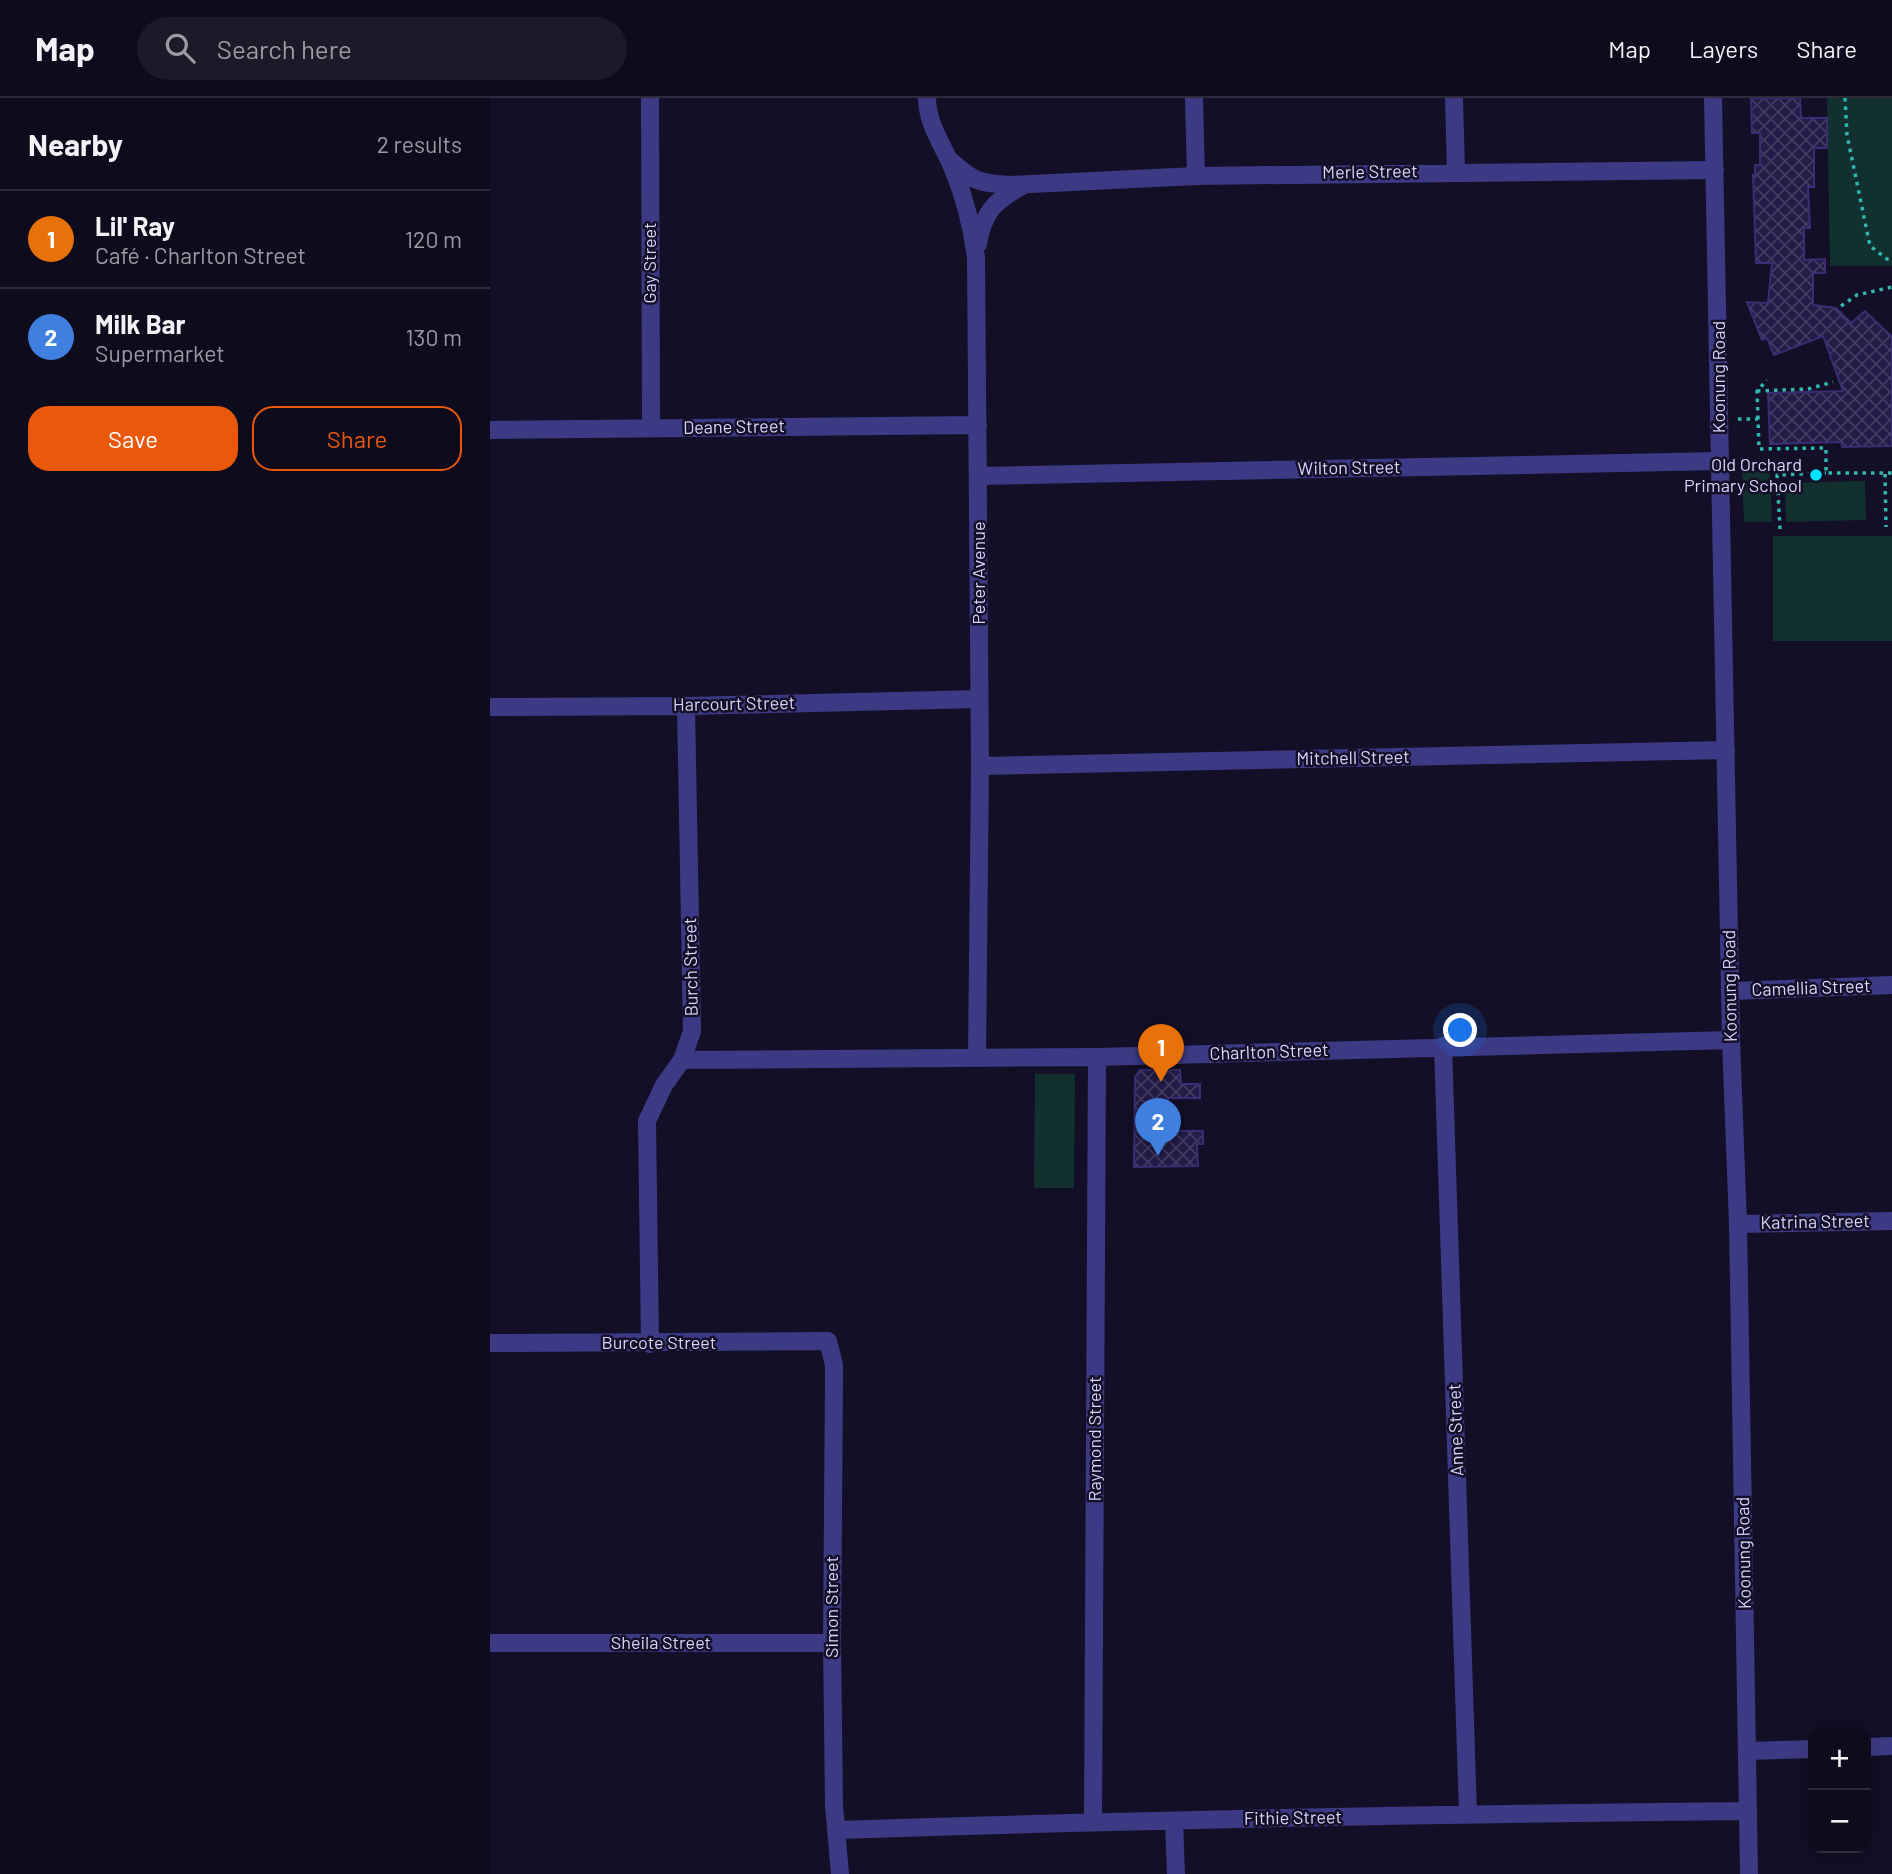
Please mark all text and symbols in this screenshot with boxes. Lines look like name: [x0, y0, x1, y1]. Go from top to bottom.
search box: [137, 17, 627, 80]
text: Map: [35, 28, 95, 68]
icon: search: [161, 29, 199, 67]
text: Search here: [217, 33, 352, 64]
text: Map: [1608, 34, 1651, 63]
text: Layers: [1689, 34, 1758, 63]
text: Share: [1796, 34, 1857, 63]
text: Nearby: [28, 126, 123, 162]
text: 2 results: [377, 130, 462, 158]
street label: Merle Street: [1322, 159, 1418, 183]
text: Lil' Ray: [95, 210, 175, 241]
street label: Gay Street: [638, 222, 660, 304]
text: 1: [47, 225, 55, 253]
text: 120 m: [405, 225, 462, 253]
text: Café · Charlton Street: [95, 241, 306, 269]
text: Milk Bar: [95, 308, 185, 339]
street label: Koonung Road: [1707, 321, 1729, 433]
text: 2: [45, 323, 57, 351]
text: 130 m: [405, 323, 462, 351]
text: Supermarket: [95, 339, 225, 367]
button: Save: [28, 406, 238, 471]
button: Share: [252, 406, 462, 471]
street label: Deane Street: [683, 414, 785, 438]
place label: Old Orchard Primary School: [1684, 453, 1802, 496]
street label: Wilton Street: [1297, 455, 1401, 479]
marker: Old Orchard Primary School: [1808, 467, 1824, 483]
street label: Peter Avenue: [967, 521, 989, 625]
street label: Harcourt Street: [673, 691, 795, 715]
street label: Mitchell Street: [1296, 745, 1410, 769]
street label: Burch Street: [678, 917, 702, 1017]
street label: Koonung Road: [1717, 930, 1741, 1042]
street label: Camellia Street: [1751, 974, 1871, 1000]
your location: [1443, 1013, 1477, 1047]
pin: 1: [1138, 1024, 1184, 1082]
street label: Charlton Street: [1209, 1038, 1329, 1064]
pin: 2: [1135, 1098, 1181, 1156]
street label: Katrina Street: [1760, 1209, 1870, 1233]
street label: Burcote Street: [602, 1331, 716, 1353]
street label: Raymond Street: [1083, 1376, 1105, 1502]
street label: Anne Street: [1442, 1383, 1468, 1477]
street label: Koonung Road: [1731, 1497, 1755, 1609]
street label: Simon Street: [820, 1556, 842, 1658]
street label: Sheila Street: [611, 1631, 711, 1653]
map controls: [1808, 1727, 1871, 1853]
button: +: [1808, 1727, 1871, 1790]
button: −: [1808, 1790, 1871, 1853]
street label: Fithie Street: [1244, 1805, 1342, 1829]

